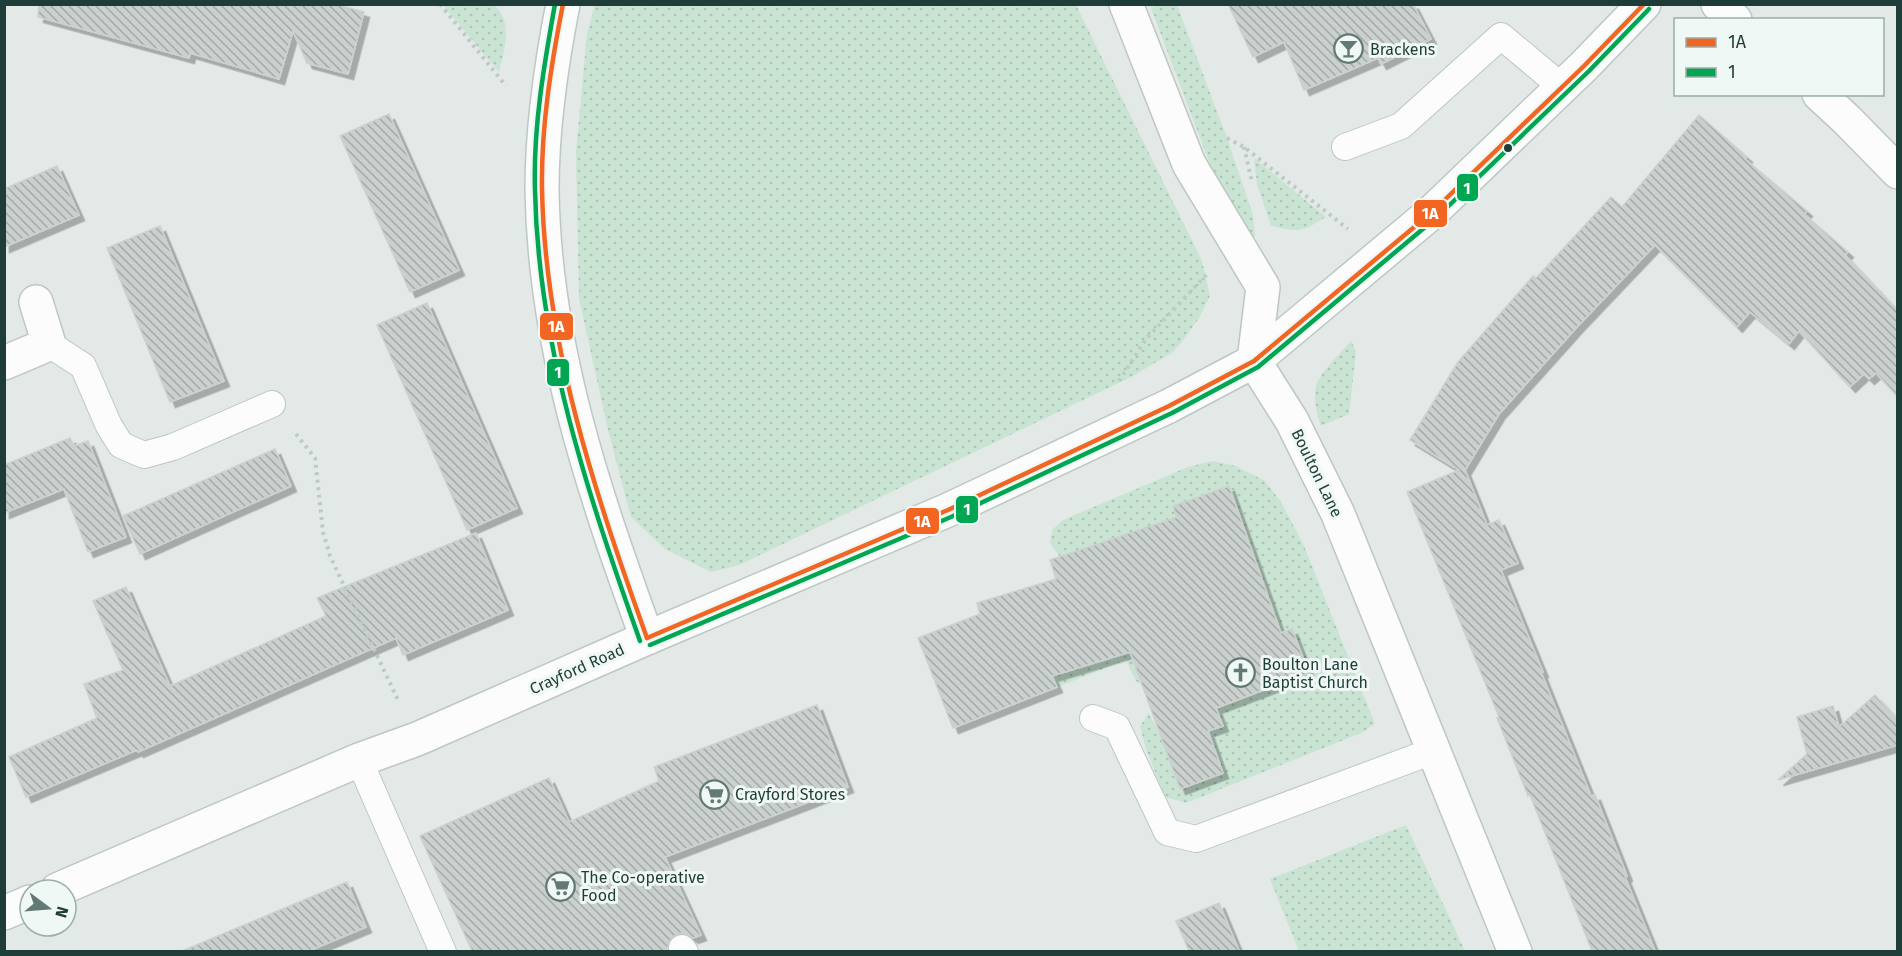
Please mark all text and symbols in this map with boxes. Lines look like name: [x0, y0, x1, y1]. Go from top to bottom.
legend: [1674, 18, 1884, 96]
text: 1A: [1728, 31, 1747, 53]
bar icon: Brackens: [1333, 33, 1365, 65]
place label: Brackens: [1370, 40, 1435, 59]
text: 1: [1728, 61, 1736, 83]
unlabelled marker: [1502, 142, 1514, 154]
line badge: 1: [1456, 173, 1479, 202]
text: 1: [1463, 179, 1471, 198]
line badge: 1A: [1413, 199, 1448, 228]
text: 1A: [1422, 204, 1439, 223]
line badge: 1A: [539, 312, 574, 341]
text: 1A: [548, 317, 565, 336]
line badge: 1: [546, 358, 570, 387]
text: 1: [554, 363, 562, 382]
street label: Boulton Lane: [1287, 426, 1347, 520]
line badge: 1: [955, 495, 979, 524]
text: 1: [963, 500, 971, 519]
line badge: 1A: [905, 507, 940, 535]
text: 1A: [914, 512, 931, 531]
street label: Crayford Road: [527, 640, 627, 698]
place label: Boulton Lane Baptist Church: [1262, 655, 1368, 692]
church icon: Boulton Lane Baptist Church: [1225, 657, 1257, 689]
supermarket icon: Crayford Stores: [698, 778, 730, 810]
place label: Crayford Stores: [735, 785, 845, 804]
place label: The Co-operative Food: [581, 868, 705, 905]
supermarket icon: The Co-operative Food: [544, 870, 576, 902]
north arrow: [18, 878, 78, 938]
text: N: [51, 904, 73, 920]

